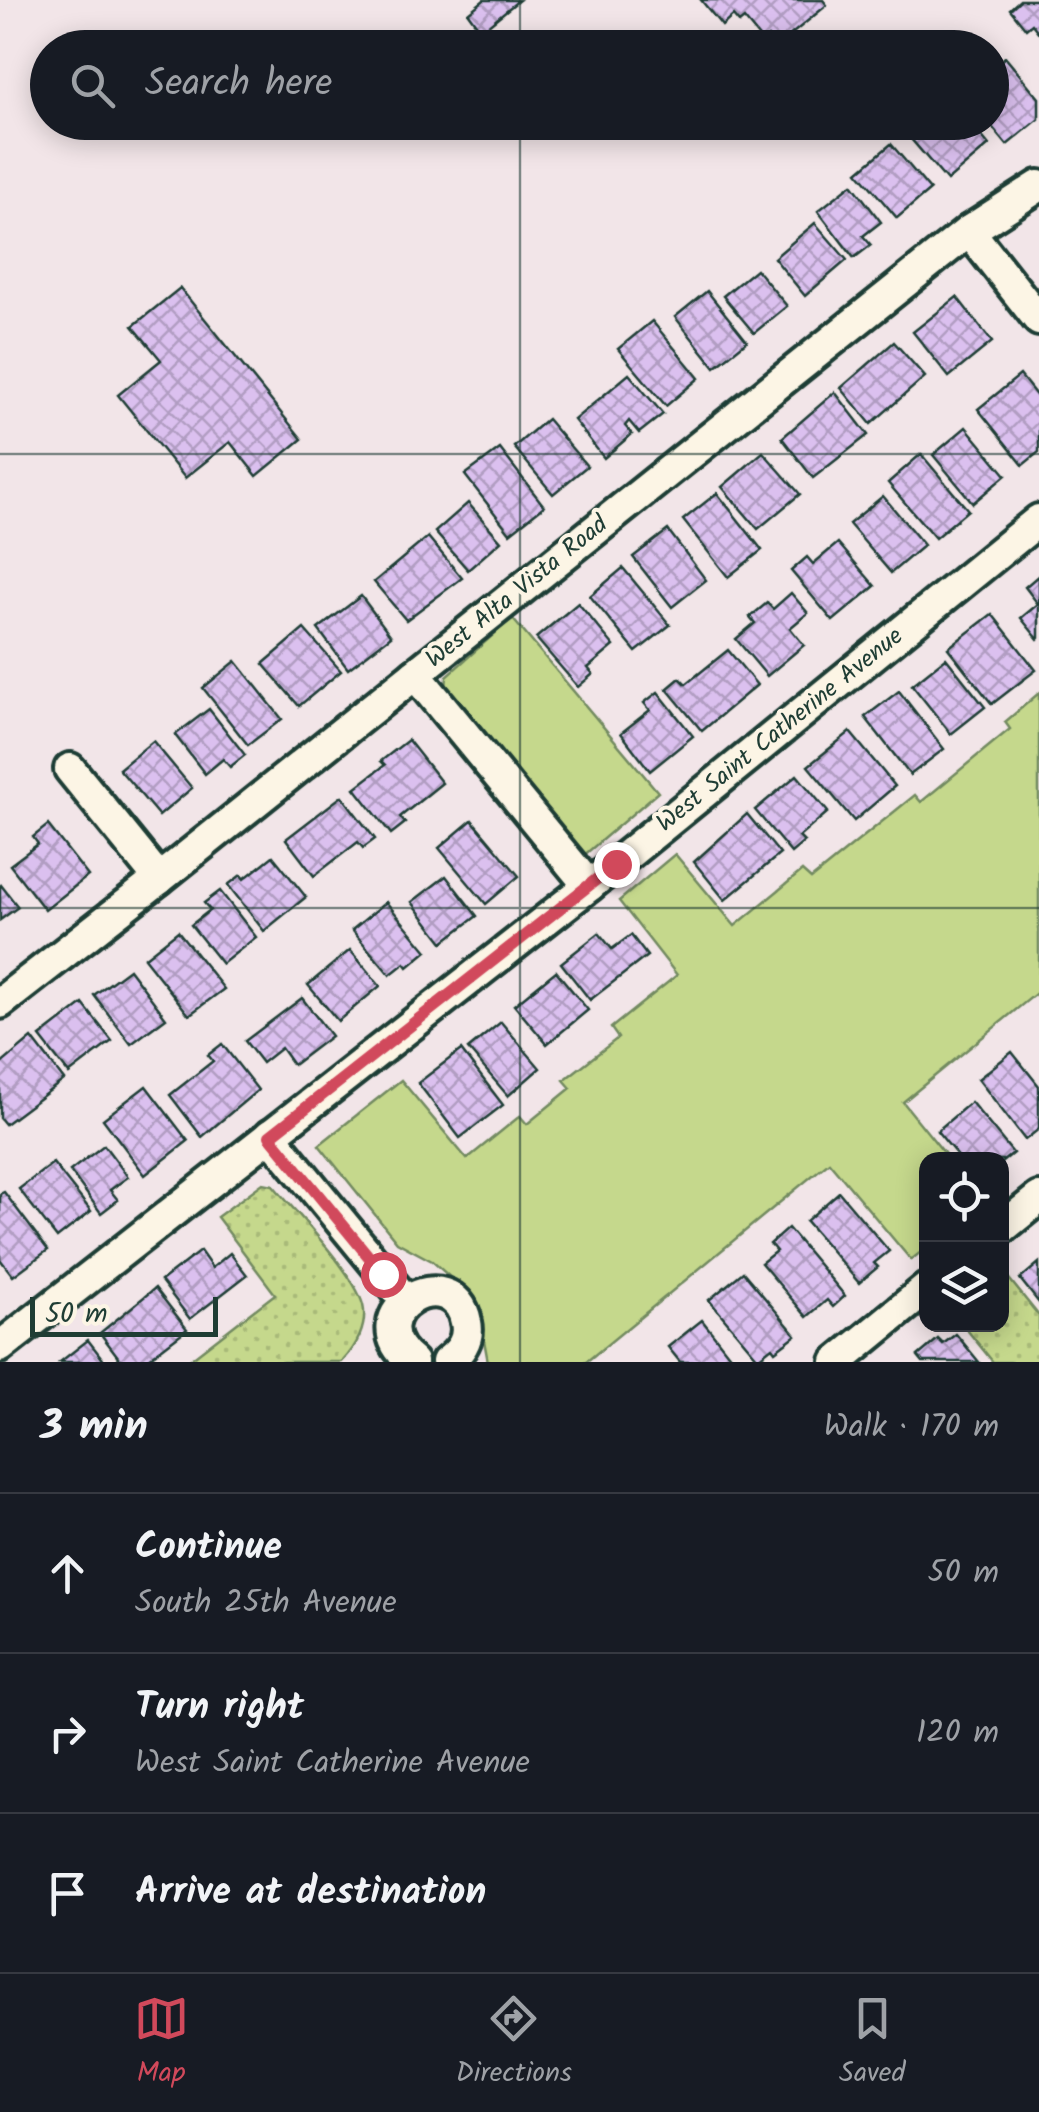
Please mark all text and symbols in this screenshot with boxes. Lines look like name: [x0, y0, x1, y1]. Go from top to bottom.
search box: [30, 30, 1009, 140]
text: Search here: [145, 55, 332, 115]
icon: search: [65, 58, 120, 113]
street label: West Alta Vista Road: [417, 505, 618, 678]
street label: West Saint Catherine Avenue: [648, 617, 912, 843]
route end: [594, 842, 640, 888]
map controls: [919, 1152, 1009, 1332]
button: locate: [919, 1152, 1009, 1242]
button: layers: [919, 1242, 1009, 1332]
route start: [361, 1252, 407, 1298]
scale bar: [30, 1292, 218, 1336]
text: 50 m: [45, 1292, 108, 1337]
text: 3 min: [40, 1394, 148, 1461]
text: Walk · 170 m: [824, 1402, 999, 1453]
text: Continue: [135, 1518, 282, 1578]
icon: ahead: [40, 1546, 95, 1601]
text: 50 m: [928, 1548, 999, 1599]
text: South 25th Avenue: [135, 1578, 397, 1629]
text: Turn right: [135, 1678, 304, 1738]
icon: right: [40, 1706, 95, 1761]
text: 120 m: [916, 1708, 999, 1759]
text: West Saint Catherine Avenue: [135, 1738, 530, 1789]
text: Arrive at destination: [135, 1863, 486, 1923]
icon: arrive: [40, 1866, 95, 1921]
tab: Map: [134, 1991, 189, 2096]
tab: Directions: [456, 1991, 572, 2096]
tab: Saved: [839, 1991, 905, 2096]

